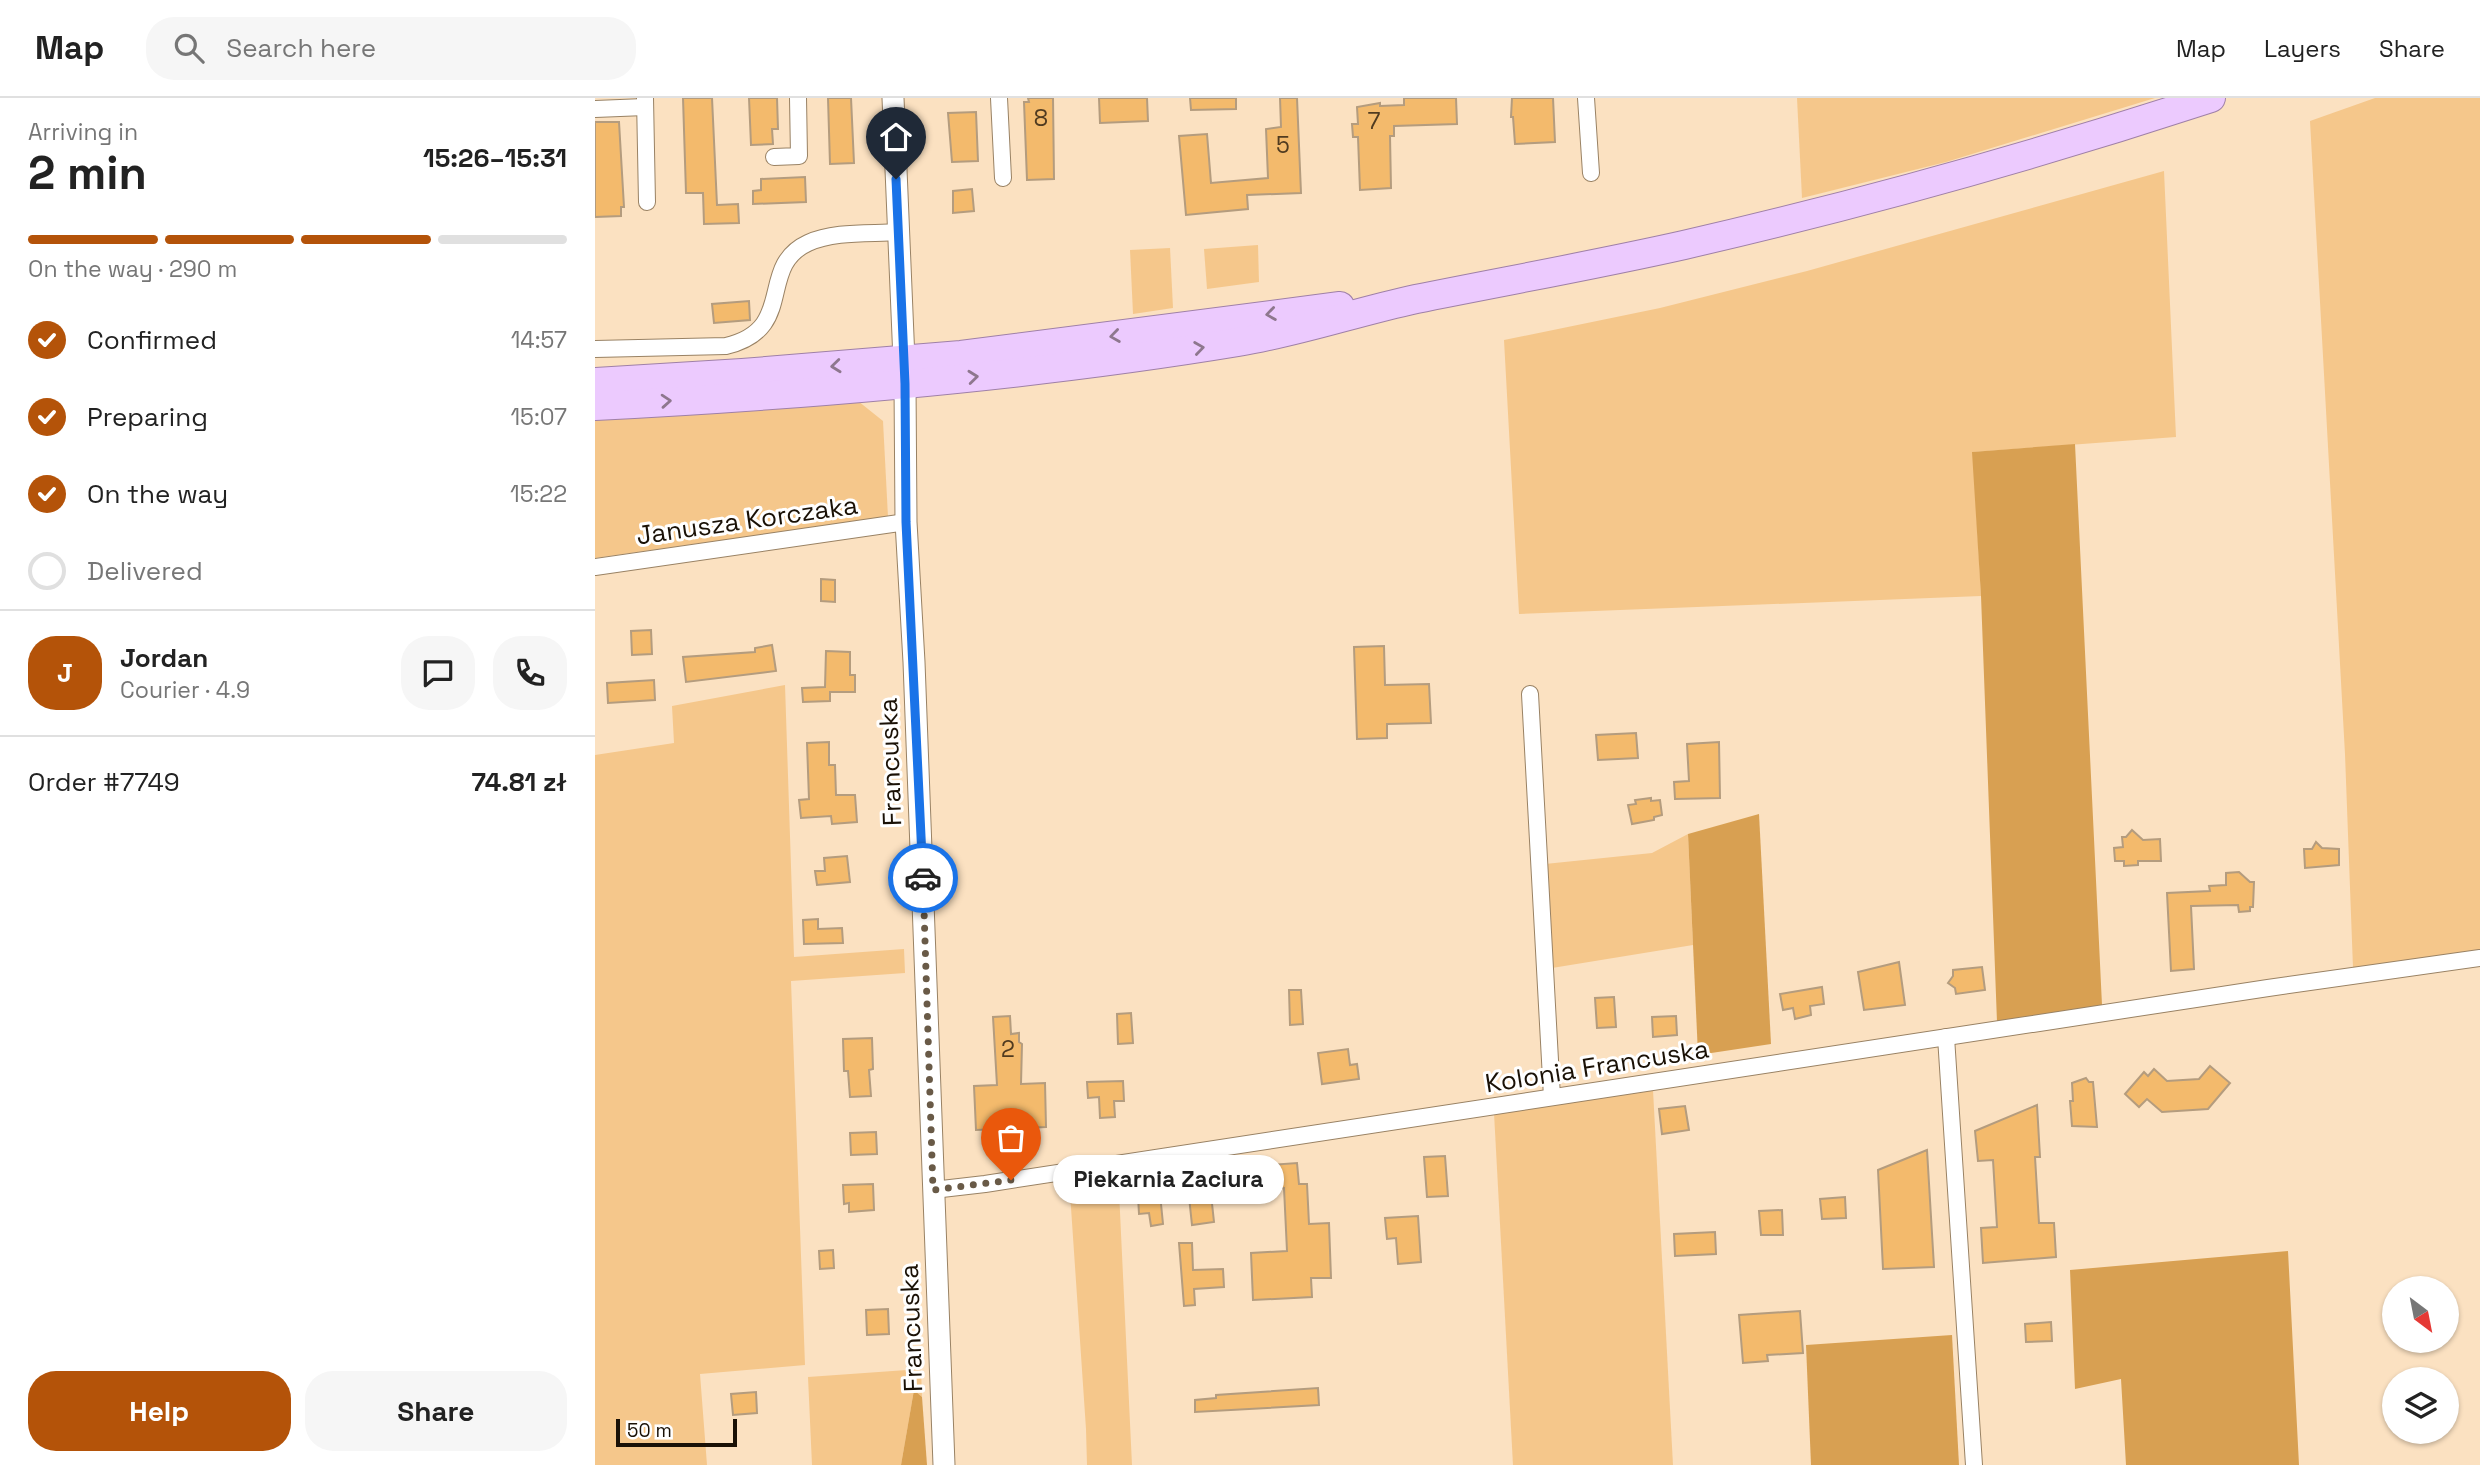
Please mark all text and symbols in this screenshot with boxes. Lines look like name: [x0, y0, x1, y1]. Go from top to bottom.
search box: [146, 17, 636, 80]
text: Map: [35, 27, 104, 69]
icon: search: [170, 29, 208, 67]
text: Search here: [226, 31, 376, 65]
text: Map: [2176, 33, 2226, 64]
text: Layers: [2264, 33, 2341, 64]
text: Share: [2379, 33, 2445, 64]
house number: 8: [1034, 103, 1048, 133]
house number: 7: [1368, 106, 1381, 136]
pin: [866, 107, 926, 179]
text: Arriving in: [28, 117, 138, 147]
icon: home: [877, 118, 915, 156]
house number: 5: [1276, 130, 1290, 160]
text: 15:26–15:31: [423, 141, 567, 175]
text: 2 min: [28, 144, 147, 202]
text: On the way · 290 m: [28, 254, 237, 284]
one-way arrow: [1265, 306, 1277, 321]
icon: check: [28, 321, 66, 359]
text: Confirmed: [87, 323, 217, 357]
text: 14:57: [511, 325, 567, 355]
one-way arrow: [1110, 328, 1121, 343]
one-way arrow: [1193, 340, 1205, 355]
one-way arrow: [830, 358, 842, 373]
one-way arrow: [967, 369, 979, 384]
one-way arrow: [661, 394, 672, 409]
icon: check: [28, 398, 66, 436]
text: Preparing: [87, 400, 208, 434]
text: 15:07: [510, 402, 567, 432]
icon: check: [28, 475, 66, 513]
text: On the way: [87, 477, 228, 511]
text: 15:22: [510, 479, 567, 509]
street label: Janusza Korczaka: [634, 488, 860, 552]
text: Delivered: [87, 554, 203, 588]
button: chat: [401, 636, 475, 710]
button: phone: [493, 636, 567, 710]
text: Jordan: [120, 641, 208, 675]
text: J: [57, 656, 73, 690]
text: Courier · 4.9: [120, 675, 250, 705]
street label: Francuska: [871, 697, 909, 827]
text: Order #7749: [28, 765, 180, 799]
text: 74.81 zł: [471, 765, 567, 799]
courier: [888, 843, 958, 913]
icon: car: [904, 859, 942, 897]
street label: Kolonia Francuska: [1483, 1032, 1711, 1100]
house number: 2: [1001, 1034, 1015, 1064]
pin: [981, 1108, 1041, 1180]
icon: bag: [992, 1119, 1030, 1157]
callout: Piekarnia Zaciura: [1053, 1156, 1284, 1204]
text: Piekarnia Zaciura: [1073, 1164, 1264, 1194]
street label: Francuska: [892, 1263, 930, 1393]
north arrow: [2382, 1276, 2459, 1353]
map controls: [2382, 1276, 2459, 1444]
button: layers: [2382, 1367, 2459, 1444]
button: Help: [28, 1371, 291, 1451]
button: Share: [305, 1371, 567, 1451]
scale bar: [616, 1416, 737, 1448]
text: 50 m: [627, 1418, 672, 1443]

